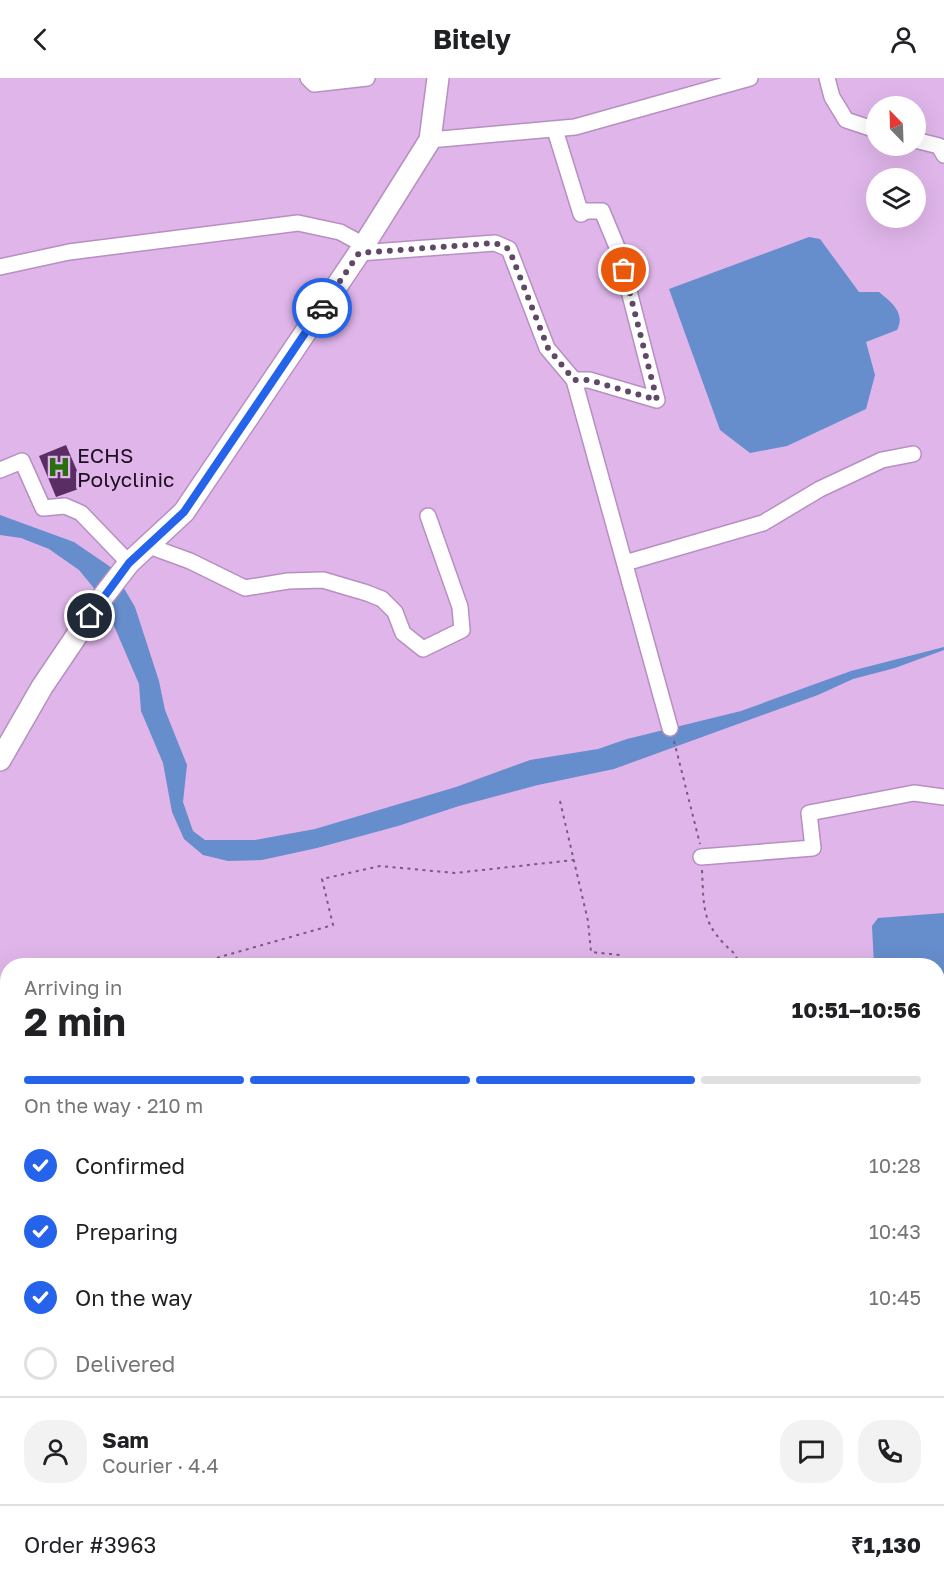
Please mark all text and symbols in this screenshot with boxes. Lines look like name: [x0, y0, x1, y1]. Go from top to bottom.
icon: back: [24, 23, 57, 56]
text: Bitely: [433, 23, 511, 55]
icon: person: [887, 23, 920, 56]
north arrow: [866, 96, 926, 156]
map controls: [866, 96, 926, 228]
button: layers: [866, 168, 926, 228]
pin: [598, 244, 649, 295]
icon: bag: [607, 253, 640, 286]
courier: [292, 278, 352, 338]
icon: car: [306, 292, 339, 325]
place label: ECHS Polyclinic: [77, 442, 175, 492]
hospital icon: ECHS Polyclinic: [46, 454, 72, 480]
pin: [64, 590, 115, 641]
icon: home: [73, 599, 106, 632]
text: Arriving in: [24, 975, 122, 999]
text: 10:51–10:56: [792, 996, 921, 1023]
text: 2 min: [24, 998, 126, 1045]
text: On the way · 210 m: [24, 1093, 203, 1117]
icon: check: [24, 1149, 57, 1182]
text: Confirmed: [75, 1152, 185, 1179]
text: 10:28: [869, 1153, 921, 1177]
icon: check: [24, 1215, 57, 1248]
text: Preparing: [75, 1218, 178, 1245]
text: 10:43: [869, 1219, 921, 1243]
icon: check: [24, 1281, 57, 1314]
text: On the way: [75, 1284, 193, 1311]
text: 10:45: [869, 1285, 921, 1309]
text: Delivered: [75, 1350, 175, 1377]
button: person: [24, 1420, 87, 1483]
button: chat: [780, 1420, 843, 1483]
button: phone: [858, 1420, 921, 1483]
text: Sam: [102, 1426, 149, 1453]
text: Courier · 4.4: [102, 1453, 219, 1477]
text: Order #3963: [24, 1531, 156, 1558]
text: ₹1,130: [851, 1531, 921, 1558]

